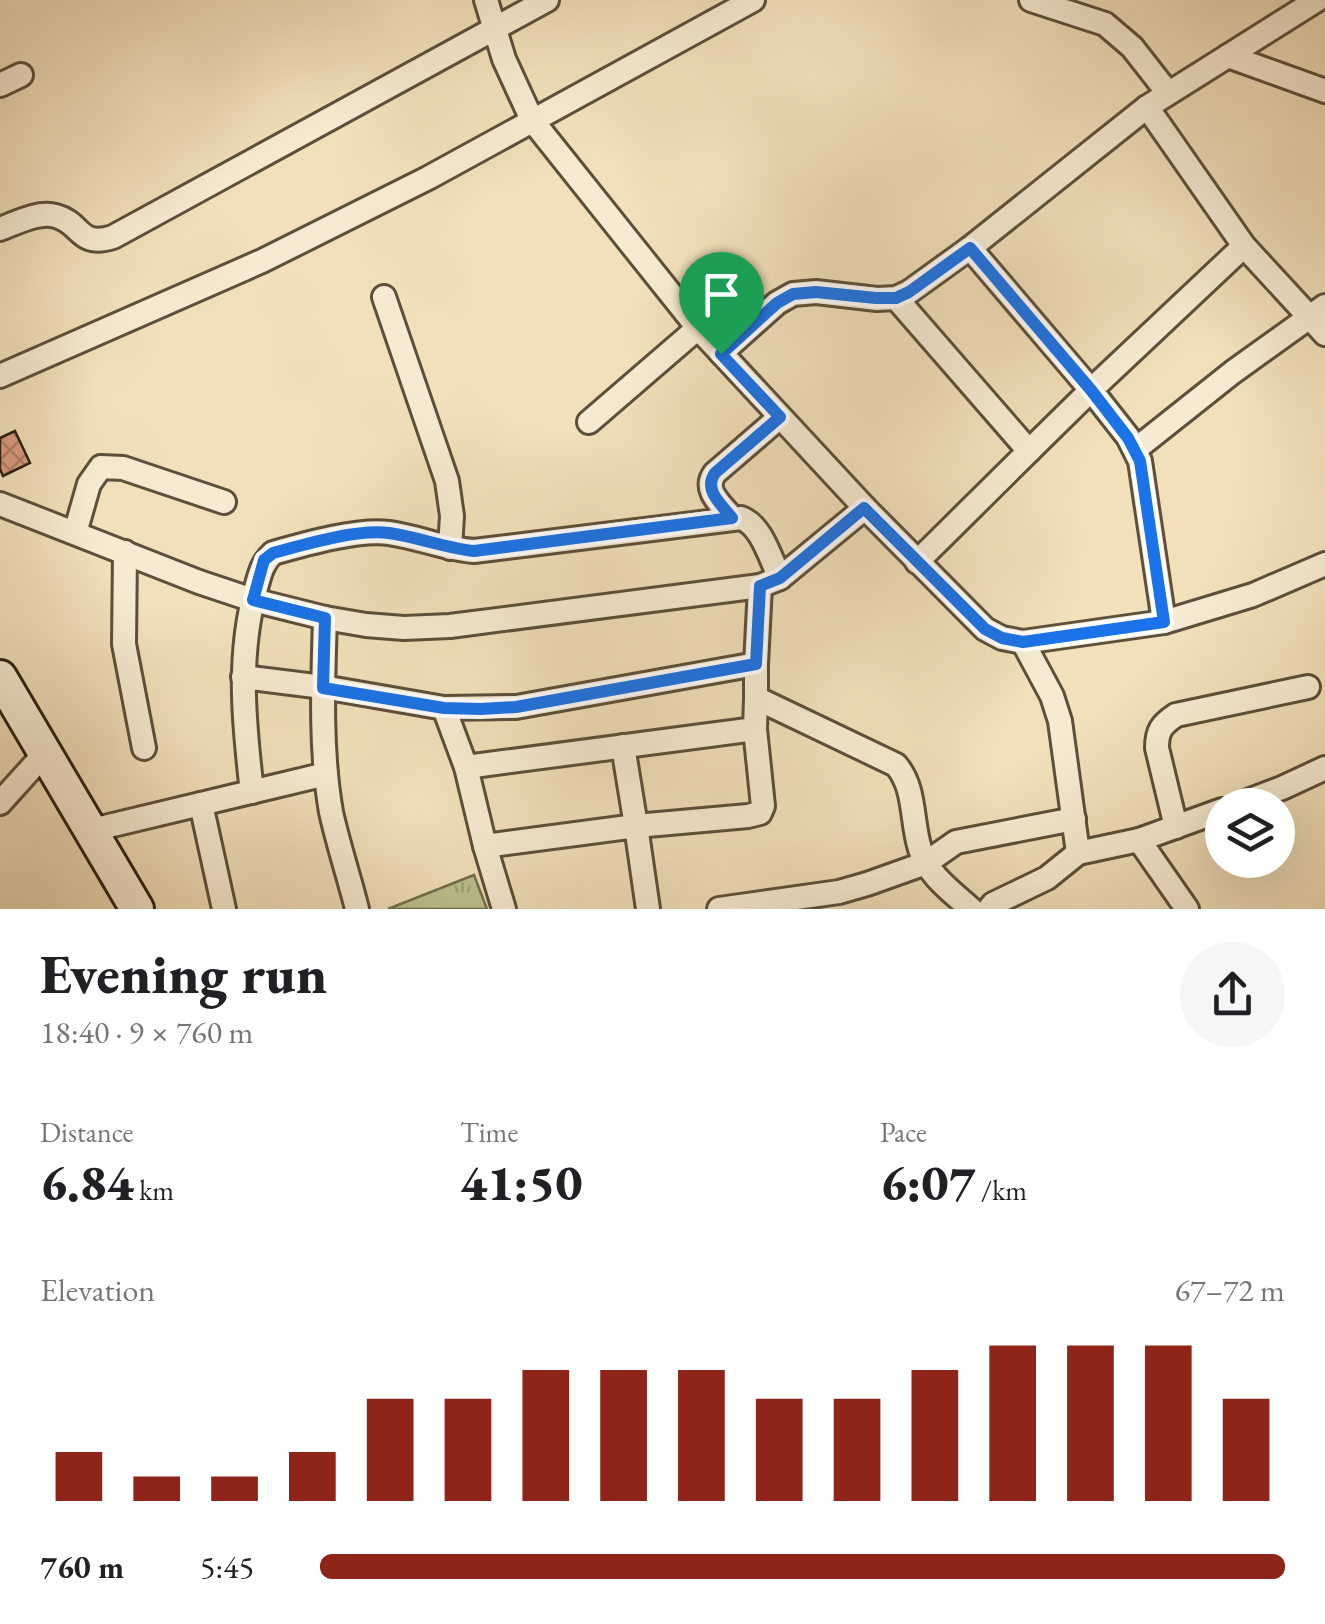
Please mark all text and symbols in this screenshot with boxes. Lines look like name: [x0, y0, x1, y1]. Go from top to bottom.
pin: [679, 252, 764, 355]
icon: arrive: [694, 267, 749, 322]
map controls: [1205, 788, 1295, 878]
button: layers: [1205, 788, 1295, 878]
text: Evening run: [40, 938, 327, 1009]
button: share: [1180, 942, 1285, 1047]
text: 18:40 · 9 × 760 m: [40, 1011, 253, 1053]
text: Distance: [40, 1114, 134, 1150]
text: Time: [460, 1114, 518, 1150]
text: Pace: [880, 1114, 927, 1150]
text: 6.84: [40, 1150, 134, 1215]
text: 41:50: [460, 1150, 582, 1215]
text: 6:07: [880, 1150, 975, 1215]
text: km: [134, 1172, 174, 1208]
text: /km: [975, 1172, 1027, 1208]
text: Elevation: [40, 1269, 155, 1311]
text: 67–72 m: [1175, 1269, 1285, 1311]
text: 760 m: [40, 1546, 124, 1588]
text: 5:45: [200, 1546, 254, 1588]

